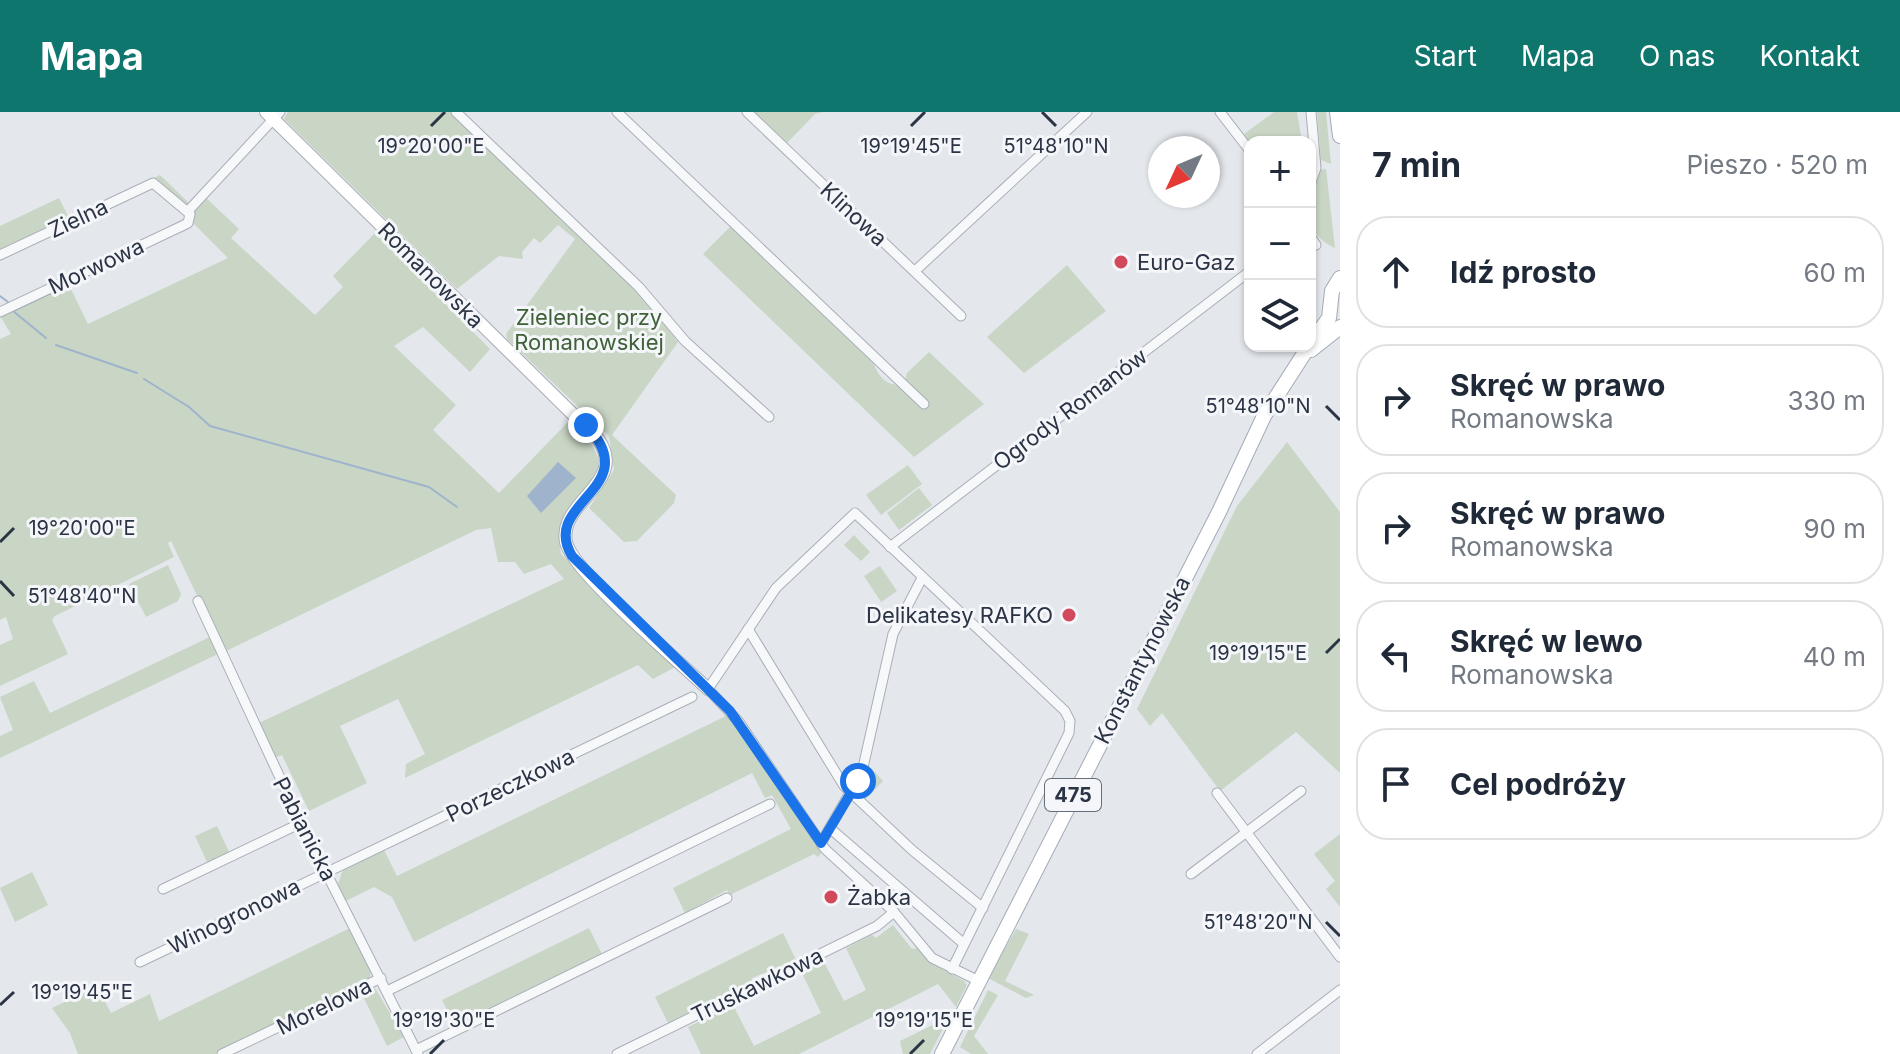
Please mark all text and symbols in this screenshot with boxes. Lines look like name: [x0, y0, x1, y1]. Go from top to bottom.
text: Mapa: [40, 33, 144, 79]
text: Start: [1414, 39, 1477, 73]
text: Mapa: [1521, 39, 1595, 73]
text: O nas: [1639, 39, 1715, 73]
text: Kontakt: [1759, 39, 1860, 73]
text: 19°20'00"E: [377, 134, 485, 158]
text: 19°19'45"E: [860, 134, 962, 158]
text: 51°48'10"N: [1004, 134, 1108, 158]
north arrow: [1148, 136, 1220, 208]
map controls: [1244, 136, 1316, 352]
button: +: [1244, 136, 1316, 208]
text: 7 min: [1372, 144, 1461, 185]
text: Pieszo · 520 m: [1686, 149, 1868, 180]
street label: Klinowa: [815, 177, 893, 251]
street label: Zielna: [44, 193, 112, 243]
button: −: [1244, 208, 1316, 280]
street label: Romanowska: [373, 217, 489, 333]
street label: Morwowa: [44, 233, 148, 299]
place label: Euro-Gaz: [1137, 249, 1235, 275]
icon: ahead: [1374, 250, 1418, 294]
marker: Euro-Gaz: [1112, 253, 1130, 271]
text: Idź prosto: [1450, 254, 1596, 290]
text: 60 m: [1803, 257, 1866, 288]
button: layers: [1244, 280, 1316, 352]
park label: Zieleniec przy Romanowskiej: [514, 304, 664, 355]
street label: Ogrody Romanów: [988, 343, 1152, 475]
text: Skręć w prawo: [1450, 367, 1665, 403]
icon: right: [1374, 378, 1418, 422]
text: 330 m: [1787, 385, 1866, 416]
text: 51°48'10"N: [1206, 394, 1310, 418]
text: Romanowska: [1450, 403, 1614, 434]
route end: [568, 407, 604, 443]
text: Skręć w prawo: [1450, 495, 1665, 531]
icon: right: [1374, 506, 1418, 550]
text: 90 m: [1803, 513, 1866, 544]
text: 19°20'00"E: [28, 516, 136, 540]
text: Romanowska: [1450, 531, 1614, 562]
street label: Konstantynowska: [1089, 572, 1195, 748]
text: 51°48'40"N: [28, 584, 136, 608]
place label: Delikatesy RAFKO: [866, 602, 1053, 628]
marker: Delikatesy RAFKO: [1060, 606, 1078, 624]
text: Skręć w lewo: [1450, 623, 1643, 659]
icon: left: [1374, 634, 1418, 678]
text: 19°19'15"E: [1209, 641, 1307, 665]
text: 40 m: [1803, 641, 1866, 672]
text: Romanowska: [1450, 659, 1614, 690]
street label: Porzeczkowa: [442, 743, 578, 827]
icon: arrive: [1374, 762, 1418, 806]
route start: [840, 763, 876, 799]
text: Cel podróży: [1450, 766, 1626, 802]
street label: Pabianicka: [268, 773, 342, 885]
road number: 475: [1045, 779, 1101, 811]
street label: Winogronowa: [164, 873, 304, 959]
place label: Żabka: [847, 884, 911, 910]
marker: Żabka: [822, 888, 840, 906]
text: 51°48'20"N: [1204, 910, 1312, 934]
street label: Truskawkowa: [687, 942, 827, 1028]
street label: Morelowa: [272, 972, 376, 1040]
text: 19°19'45"E: [31, 980, 133, 1004]
text: 19°19'30"E: [393, 1008, 495, 1032]
text: 19°19'15"E: [875, 1008, 973, 1032]

